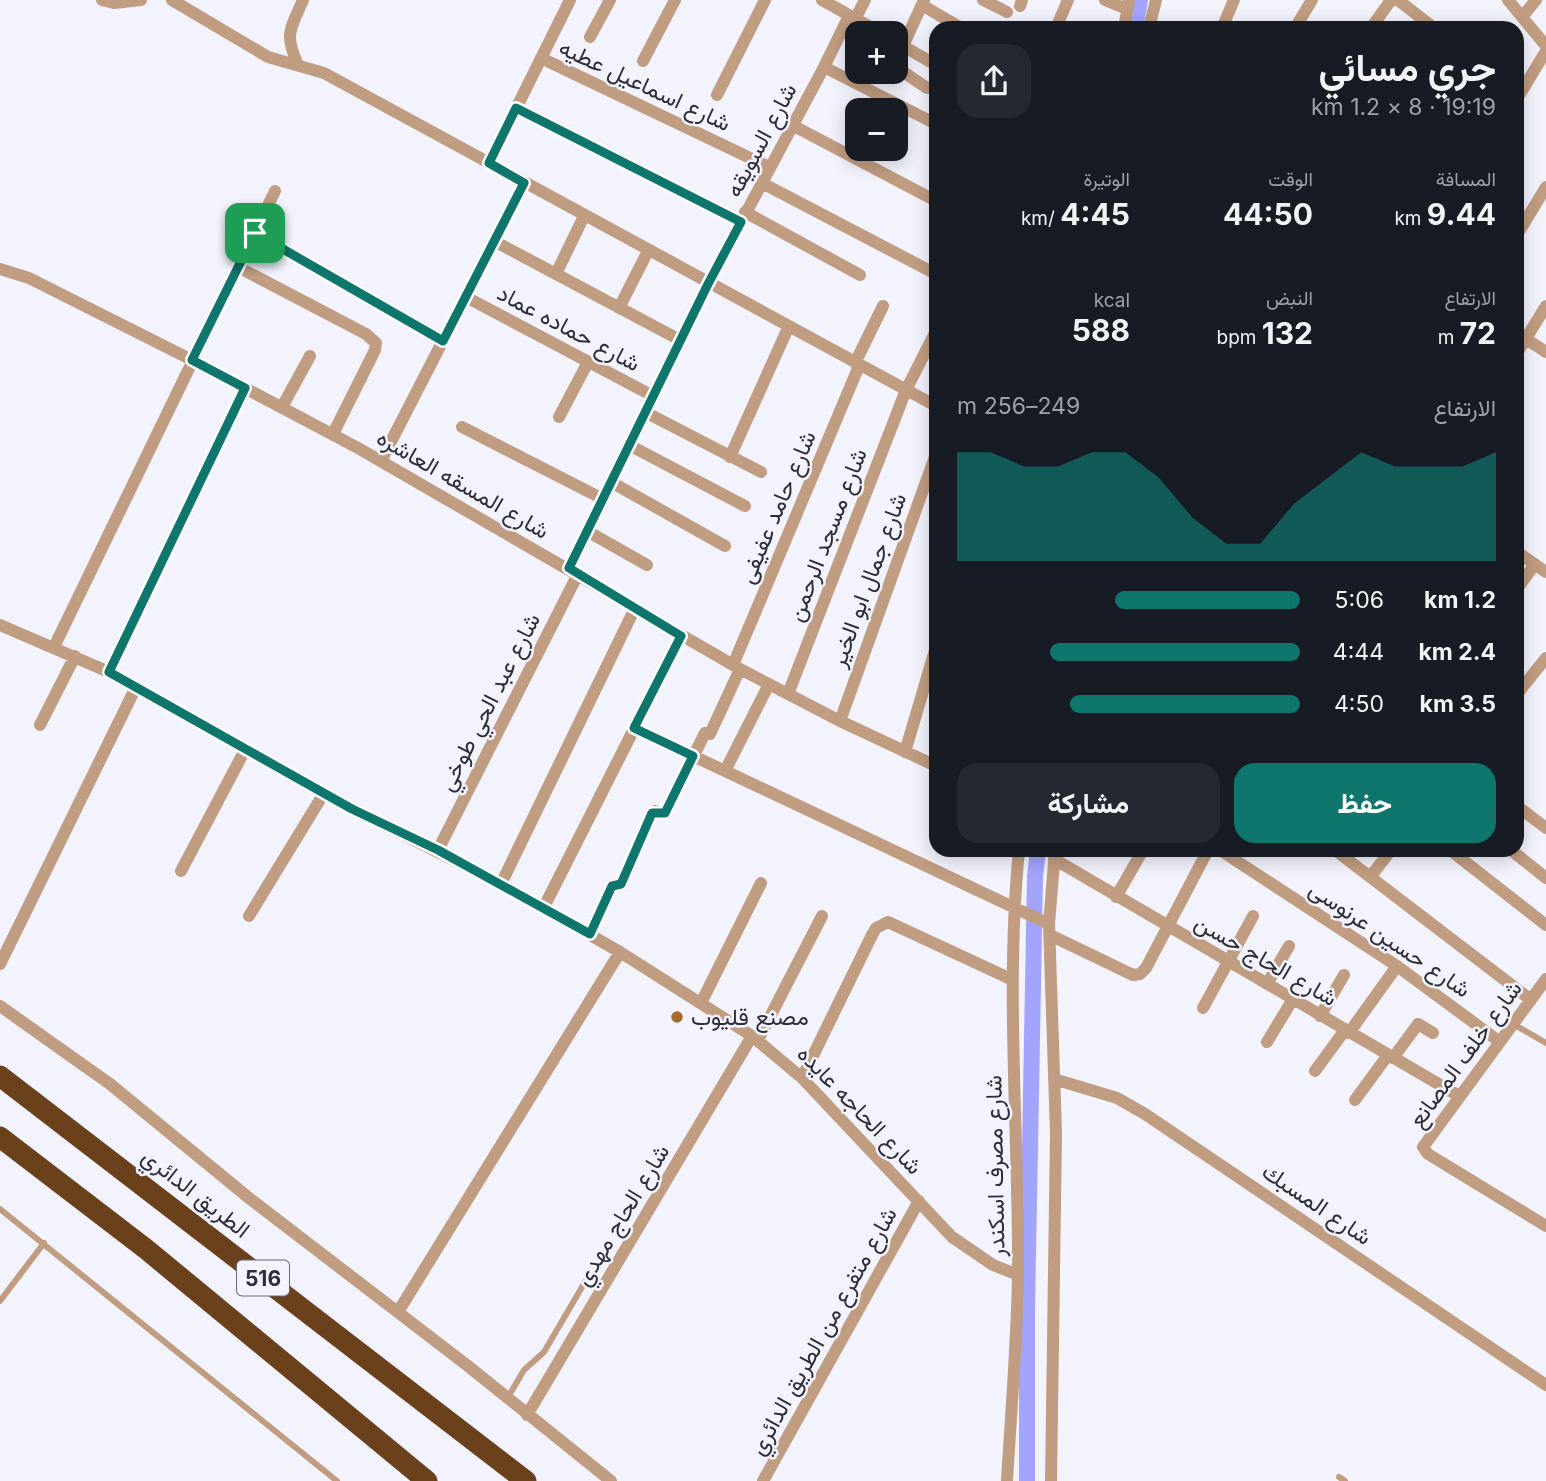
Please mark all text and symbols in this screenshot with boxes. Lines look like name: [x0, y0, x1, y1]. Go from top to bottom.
map controls: [845, 21, 908, 161]
button: +: [845, 21, 908, 84]
street label: شارع اسماعيل عطيه: [554, 33, 735, 139]
button: share: [957, 44, 1031, 118]
text: جري مسائي: [1318, 44, 1496, 90]
street label: شارع السويقه: [719, 78, 804, 203]
text: 19:19 · 8 × 1.2 km: [1311, 93, 1496, 121]
button: −: [845, 98, 908, 161]
text: الوتيرة: [1084, 168, 1130, 191]
text: الوقت: [1268, 168, 1313, 191]
text: المسافة: [1436, 168, 1496, 191]
text: 4:45: [1060, 196, 1130, 232]
text: 44:50: [1223, 196, 1313, 232]
text: 9.44: [1427, 196, 1496, 232]
pin: [225, 203, 285, 263]
text: /km: [1021, 207, 1060, 230]
text: km: [1394, 207, 1427, 230]
icon: arrive: [236, 214, 274, 252]
street label: شارع حماده عماد: [492, 279, 645, 379]
text: النبض: [1266, 287, 1313, 310]
text: الارتفاع: [1444, 287, 1496, 310]
text: kcal: [1094, 289, 1130, 312]
text: 588: [1072, 312, 1130, 348]
text: 132: [1262, 315, 1313, 351]
text: 72: [1460, 315, 1496, 351]
text: bpm: [1217, 326, 1262, 349]
text: m: [1438, 326, 1460, 349]
text: 249–256 m: [957, 392, 1080, 420]
text: الارتفاع: [1434, 394, 1496, 422]
street label: شارع المسقه العاشره: [371, 423, 554, 546]
street label: شارع حامد عفيفى: [732, 426, 824, 588]
street label: شارع مسجد الرحمن: [781, 445, 875, 626]
street label: شارع جمال ابو الخير: [823, 489, 914, 672]
text: 5:06: [1335, 586, 1384, 614]
text: 1.2 km: [1424, 586, 1496, 614]
street label: شارع عبد الحي طوخي: [432, 608, 550, 798]
text: 4:44: [1333, 638, 1384, 666]
text: 2.4 km: [1418, 638, 1496, 666]
text: 4:50: [1334, 690, 1384, 718]
text: 3.5 km: [1420, 690, 1496, 718]
button: مشاركة: [957, 763, 1220, 843]
button: حفظ: [1234, 763, 1496, 843]
street label: شارع حسين عرنوسى: [1303, 875, 1476, 1005]
street label: شارع الحاج حسن: [1189, 908, 1342, 1014]
street label: شارع خلف المصانع: [1402, 975, 1529, 1134]
place label: مصنع قليوب: [691, 1003, 809, 1033]
marker: مصنع قليوب: [669, 1009, 685, 1025]
street label: شارع الحاجه عايده: [790, 1040, 929, 1182]
street label: شارع مصرف اسكندر: [979, 1075, 1013, 1258]
street label: شارع الحاج مهدي: [569, 1139, 680, 1294]
street label: الطريق الدائري: [133, 1142, 256, 1248]
street label: شارع المسبك: [1256, 1157, 1377, 1253]
street label: شارع متفرع من الطريق الدائري: [743, 1202, 907, 1462]
road number: 516: [237, 1260, 289, 1296]

